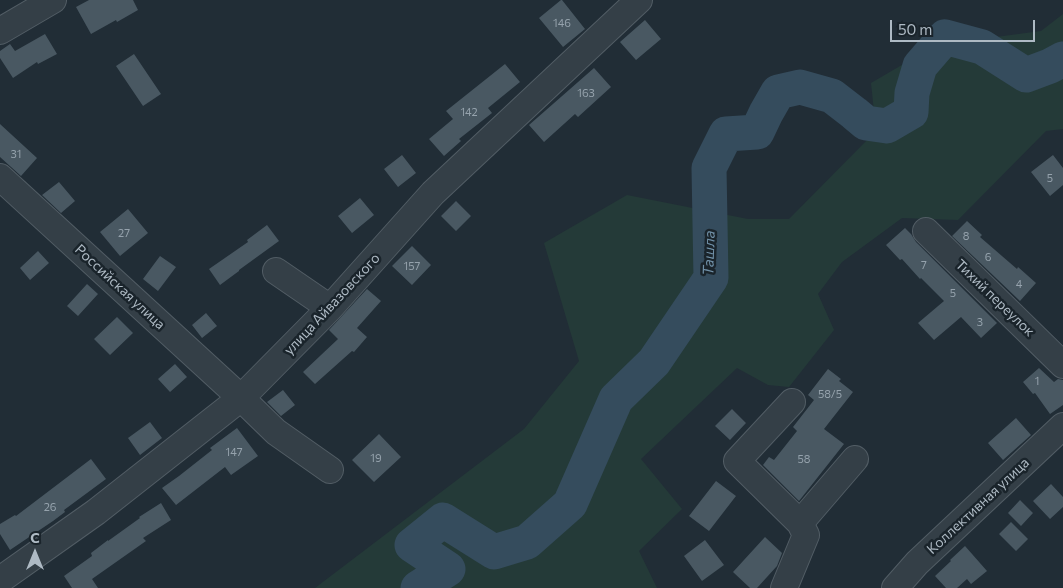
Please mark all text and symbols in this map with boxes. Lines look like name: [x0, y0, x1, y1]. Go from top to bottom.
scale bar: [893, 10, 1038, 42]
house number: 146: [553, 16, 571, 30]
text: 50 m: [898, 20, 932, 38]
house number: 163: [577, 86, 595, 100]
house number: 142: [460, 105, 478, 119]
house number: 31: [11, 147, 21, 161]
house number: 5: [1047, 171, 1053, 185]
house number: 27: [118, 226, 130, 240]
house number: 8: [963, 229, 969, 243]
water label: Ташла: [699, 230, 719, 276]
street label: Российская улица: [72, 241, 168, 333]
street label: улица Айвазовского: [281, 250, 383, 358]
house number: 6: [985, 250, 991, 264]
street label: Тихий переулок: [952, 256, 1038, 340]
house number: 7: [921, 258, 927, 272]
house number: 157: [404, 259, 420, 273]
house number: 4: [1016, 277, 1022, 291]
house number: 5: [950, 286, 956, 300]
house number: 3: [977, 315, 983, 329]
house number: 1: [1035, 374, 1039, 388]
house number: 58/5: [818, 387, 842, 401]
house number: 147: [226, 445, 242, 459]
house number: 19: [370, 451, 382, 465]
house number: 58: [798, 452, 810, 466]
street label: Коллективная улица: [923, 454, 1033, 558]
house number: 26: [44, 500, 56, 514]
north arrow: [10, 528, 60, 578]
text: С: [30, 529, 40, 546]

